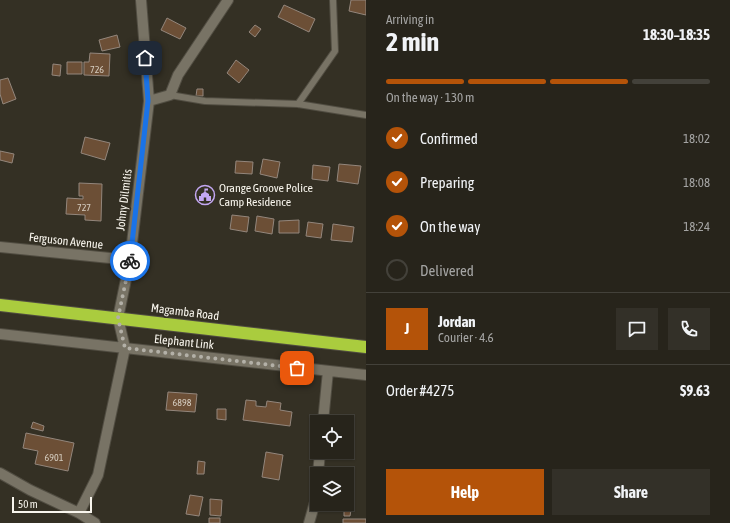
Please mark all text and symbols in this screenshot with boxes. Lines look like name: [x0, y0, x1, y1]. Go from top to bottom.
text: Arriving in: [386, 12, 434, 27]
text: 18:30–18:35: [643, 26, 710, 43]
text: 2 min: [386, 27, 439, 57]
pin: [128, 41, 162, 75]
icon: home: [134, 47, 156, 69]
house number: 726: [90, 64, 104, 75]
text: On the way · 130 m: [386, 90, 474, 105]
icon: check: [386, 127, 408, 149]
text: Confirmed: [420, 130, 478, 147]
text: 18:02: [683, 131, 710, 146]
street label: Johny Dilmitis: [113, 168, 135, 232]
icon: check: [386, 171, 408, 193]
text: Preparing: [420, 174, 474, 191]
text: 18:08: [683, 175, 710, 190]
place label: Orange Groove Police Camp Residence: [219, 181, 313, 209]
public building icon: Orange Groove Police Camp Residence: [194, 184, 216, 206]
house number: 727: [77, 202, 91, 213]
icon: check: [386, 215, 408, 237]
text: On the way: [420, 218, 481, 235]
text: 18:24: [683, 219, 710, 234]
street label: Ferguson Avenue: [28, 230, 104, 252]
courier: [110, 241, 150, 281]
icon: bike: [119, 250, 141, 272]
text: Delivered: [420, 262, 474, 279]
street label: Magamba Road: [150, 301, 220, 323]
button: chat: [616, 308, 658, 350]
button: phone: [668, 308, 710, 350]
text: Jordan: [438, 313, 476, 330]
text: J: [405, 320, 409, 337]
text: Courier · 4.6: [438, 330, 494, 345]
street label: Elephant Link: [153, 332, 215, 352]
pin: [280, 351, 314, 385]
icon: bag: [286, 357, 308, 379]
text: Order #4275: [386, 382, 454, 399]
text: $9.63: [680, 382, 710, 399]
house number: 6898: [173, 397, 192, 408]
map controls: [310, 415, 354, 511]
button: locate: [310, 415, 354, 459]
house number: 6901: [45, 452, 64, 463]
button: layers: [310, 467, 354, 511]
button: Help: [386, 469, 544, 515]
button: Share: [552, 469, 710, 515]
scale bar: [12, 495, 92, 514]
text: 50 m: [18, 498, 38, 510]

